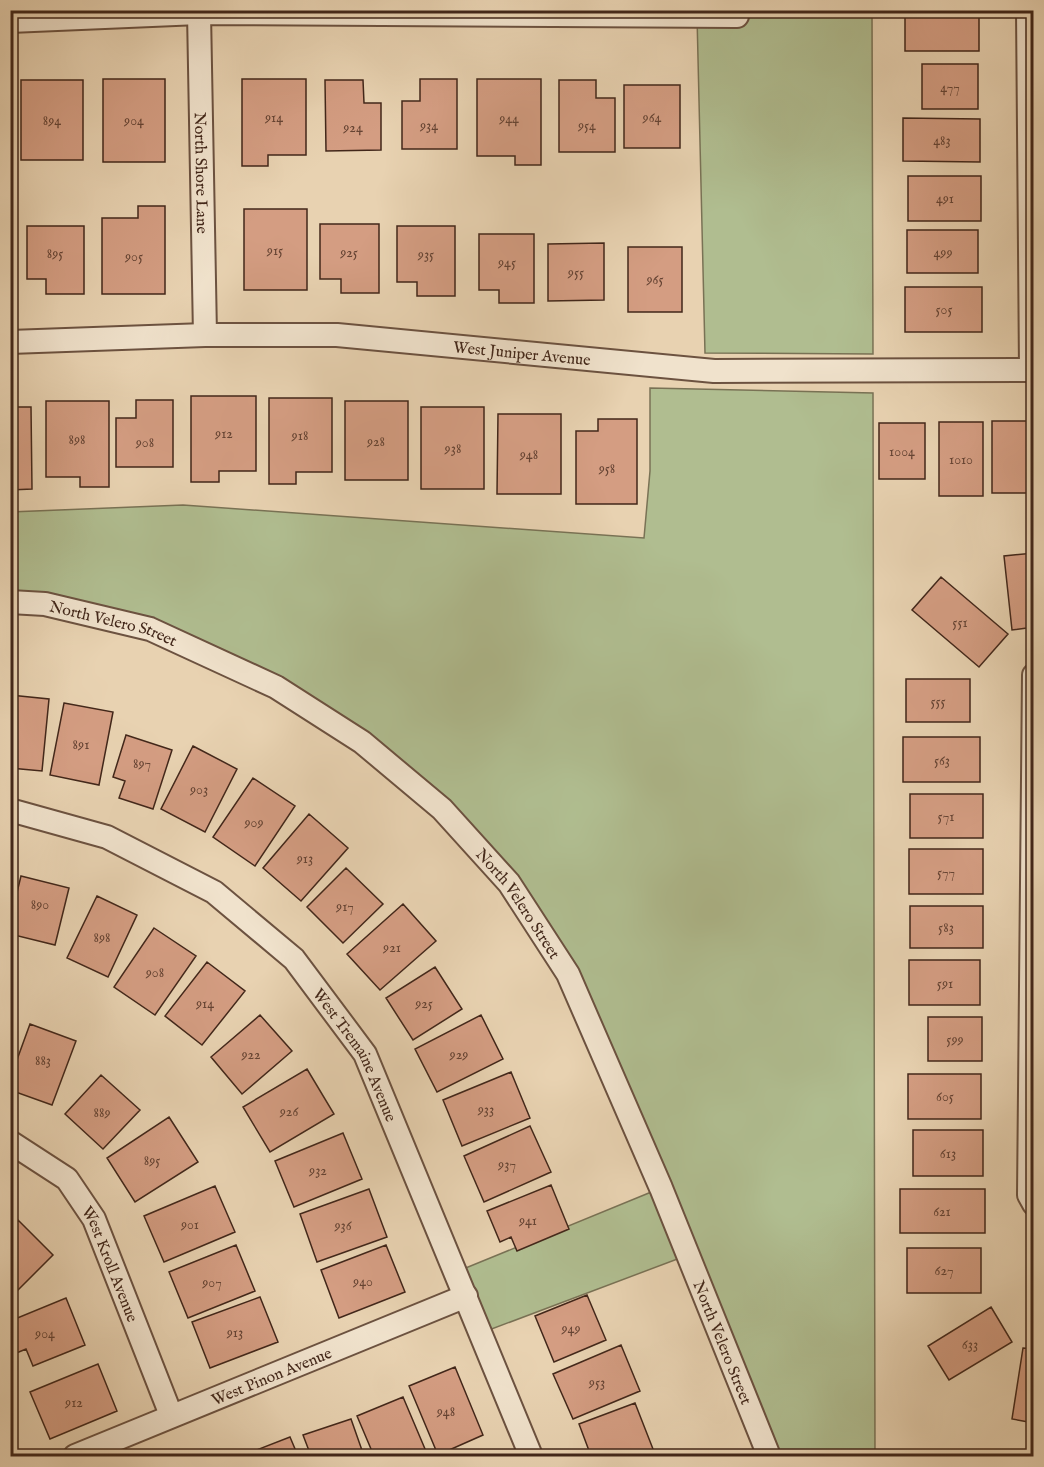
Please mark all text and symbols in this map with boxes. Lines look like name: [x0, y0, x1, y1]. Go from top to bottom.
house number: 477: [940, 79, 960, 97]
house number: 914: [264, 109, 283, 127]
house number: 964: [642, 109, 662, 127]
house number: 944: [498, 110, 519, 128]
house number: 894: [43, 112, 61, 130]
house number: 904: [123, 112, 144, 130]
street label: North Shore Lane: [189, 112, 211, 234]
house number: 934: [419, 117, 438, 135]
house number: 954: [577, 117, 596, 135]
house number: 924: [342, 119, 363, 137]
house number: 483: [933, 132, 951, 150]
house number: 491: [936, 190, 954, 208]
house number: 915: [266, 242, 283, 260]
house number: 925: [339, 244, 358, 262]
house number: 499: [933, 244, 953, 262]
house number: 895: [47, 245, 63, 263]
house number: 935: [417, 246, 434, 264]
house number: 905: [124, 248, 143, 266]
house number: 945: [497, 254, 516, 272]
house number: 955: [567, 264, 584, 282]
house number: 965: [645, 271, 664, 289]
house number: 505: [936, 301, 952, 319]
street label: West Juniper Avenue: [452, 338, 591, 371]
house number: 912: [214, 425, 233, 443]
house number: 918: [291, 427, 308, 445]
house number: 898: [68, 431, 86, 449]
house number: 928: [366, 433, 385, 451]
house number: 908: [135, 434, 154, 452]
house number: 938: [444, 440, 461, 458]
house number: 1004: [889, 443, 915, 461]
house number: 948: [519, 446, 538, 464]
house number: 1010: [949, 451, 973, 469]
house number: 958: [598, 460, 615, 478]
street label: North Velero Street: [47, 597, 180, 652]
house number: 551: [952, 614, 968, 632]
house number: 555: [930, 693, 946, 711]
house number: 891: [73, 736, 89, 754]
house number: 563: [934, 752, 950, 770]
house number: 897: [133, 755, 151, 773]
house number: 903: [189, 781, 208, 799]
house number: 571: [938, 808, 954, 826]
house number: 909: [243, 814, 264, 832]
street label: North Velero Street: [471, 845, 564, 964]
house number: 913: [296, 850, 313, 868]
house number: 577: [937, 864, 955, 882]
house number: 890: [31, 896, 49, 914]
house number: 917: [335, 898, 354, 916]
house number: 583: [938, 919, 954, 937]
house number: 898: [93, 929, 111, 947]
house number: 921: [382, 939, 401, 957]
house number: 908: [145, 964, 164, 982]
house number: 591: [937, 975, 953, 993]
street label: West Tremaine Avenue: [308, 985, 400, 1125]
house number: 914: [195, 995, 214, 1013]
house number: 925: [414, 995, 433, 1013]
house number: 599: [946, 1031, 964, 1049]
house number: 922: [240, 1046, 261, 1064]
house number: 929: [449, 1046, 468, 1064]
house number: 883: [35, 1052, 51, 1070]
house number: 605: [936, 1088, 954, 1106]
house number: 933: [477, 1101, 494, 1119]
house number: 926: [279, 1103, 299, 1121]
house number: 889: [93, 1104, 111, 1122]
house number: 613: [940, 1145, 956, 1163]
house number: 895: [144, 1152, 160, 1170]
house number: 937: [497, 1156, 516, 1174]
house number: 932: [308, 1162, 327, 1180]
street label: West Kroll Avenue: [76, 1203, 142, 1325]
house number: 621: [933, 1203, 951, 1221]
house number: 941: [518, 1212, 537, 1230]
house number: 901: [180, 1216, 199, 1234]
house number: 936: [333, 1217, 353, 1235]
house number: 627: [935, 1262, 953, 1280]
house number: 940: [352, 1273, 373, 1291]
house number: 907: [201, 1274, 222, 1292]
street label: North Velero Street: [687, 1278, 755, 1408]
house number: 949: [561, 1320, 581, 1338]
house number: 913: [226, 1324, 243, 1342]
house number: 904: [34, 1325, 55, 1343]
house number: 633: [962, 1336, 978, 1354]
street label: West Pinon Avenue: [209, 1344, 335, 1411]
house number: 953: [588, 1374, 605, 1392]
house number: 912: [64, 1394, 83, 1412]
house number: 948: [436, 1403, 455, 1421]

